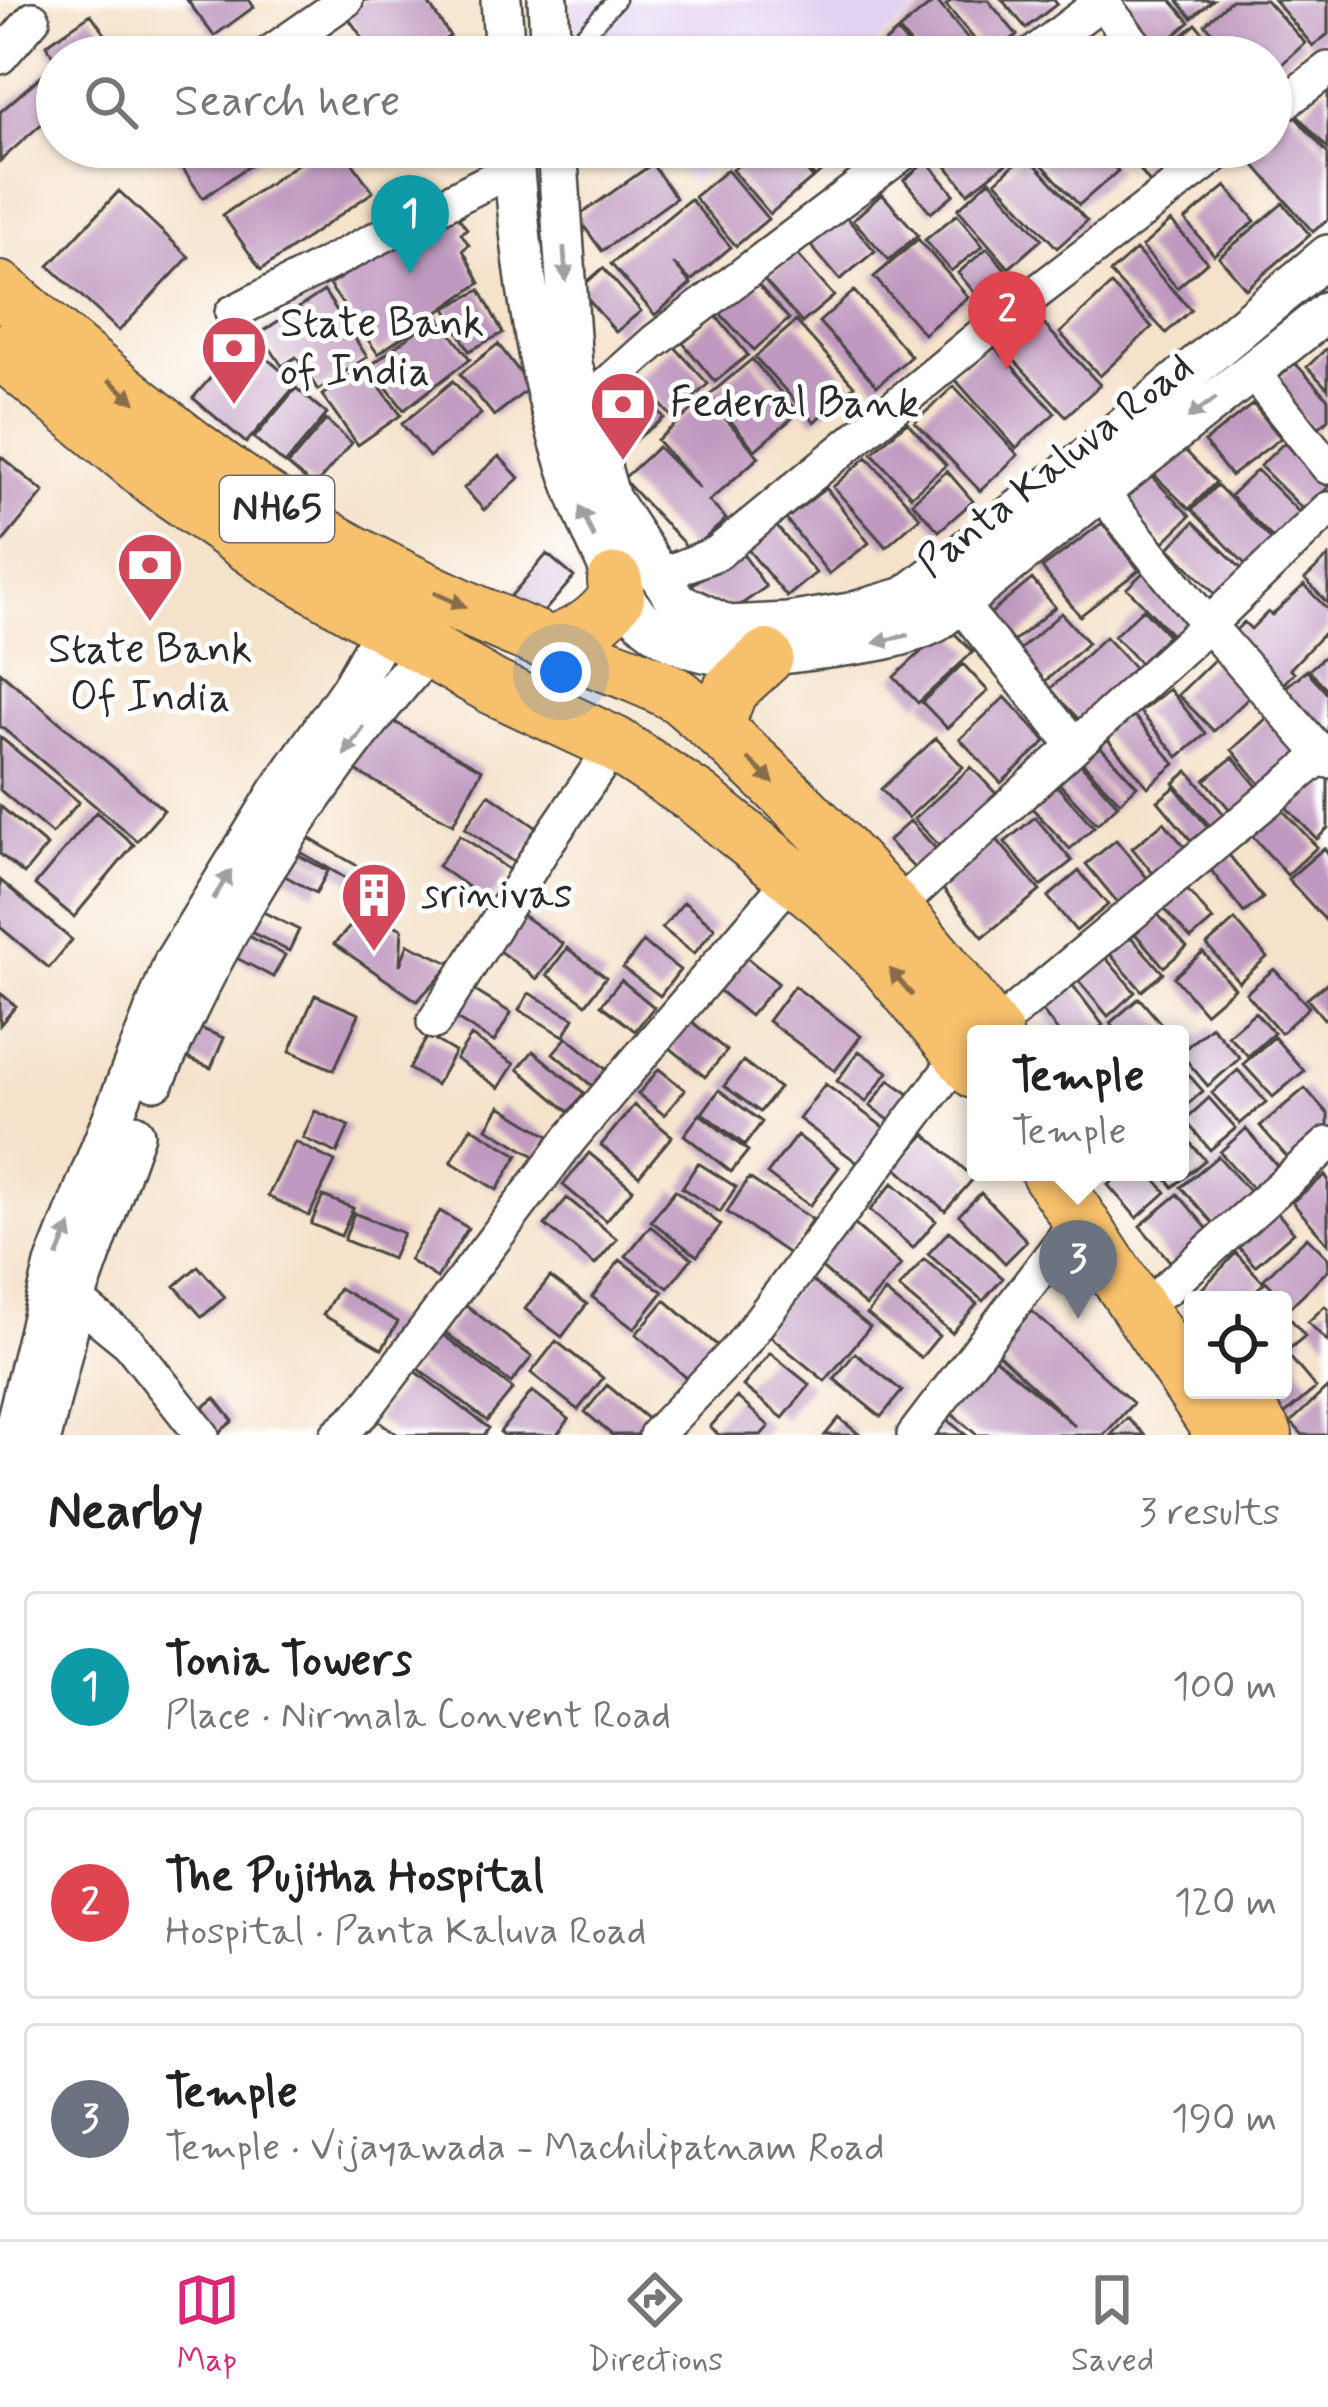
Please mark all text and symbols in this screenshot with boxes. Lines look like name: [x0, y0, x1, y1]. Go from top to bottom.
search box: [36, 36, 1292, 168]
icon: search: [78, 69, 144, 135]
text: Search here: [174, 73, 401, 132]
pin: 1: [371, 175, 449, 274]
one-way arrow: [555, 246, 574, 283]
pin: 2: [968, 271, 1046, 370]
place label: State Bank of India: [280, 297, 484, 400]
bank icon: State Bank of India: [199, 313, 269, 407]
street label: Panta Kaluva Road: [907, 341, 1205, 591]
bank icon: Federal Bank: [588, 369, 658, 463]
place label: Federal Bank: [670, 377, 919, 432]
one-way arrow: [106, 378, 137, 403]
one-way arrow: [1186, 396, 1218, 419]
road number: NH65: [220, 476, 334, 542]
one-way arrow: [577, 504, 597, 539]
bank icon: State Bank Of India: [115, 530, 185, 624]
one-way arrow: [432, 590, 467, 610]
place label: State Bank Of India: [48, 623, 252, 726]
one-way arrow: [873, 630, 910, 649]
your location: [531, 642, 591, 702]
one-way arrow: [343, 725, 366, 758]
one-way arrow: [747, 757, 775, 785]
building icon: srinivas: [339, 860, 409, 954]
one-way arrow: [211, 868, 232, 902]
place label: srinivas: [421, 868, 573, 923]
one-way arrow: [889, 967, 915, 997]
popup: [967, 1025, 1189, 1181]
text: Temple: [1012, 1048, 1144, 1107]
text: Temple: [1012, 1107, 1127, 1158]
pin: 3: [1039, 1220, 1117, 1319]
one-way arrow: [55, 1222, 74, 1258]
map controls: [1184, 1291, 1292, 1399]
button: locate: [1184, 1291, 1292, 1399]
text: Nearby: [48, 1480, 203, 1546]
text: 3 results: [1139, 1488, 1280, 1539]
text: Tonia Towers: [165, 1632, 412, 1691]
text: 1: [81, 1662, 99, 1713]
text: 100 m: [1172, 1662, 1277, 1713]
text: Place · Nirmala Convent Road: [165, 1691, 671, 1742]
text: The Pujitha Hospital: [165, 1848, 544, 1907]
text: 2: [80, 1878, 100, 1929]
text: 120 m: [1174, 1878, 1277, 1929]
text: Hospital · Panta Kaluva Road: [165, 1907, 646, 1958]
text: Temple: [165, 2064, 298, 2123]
text: 3: [81, 2094, 99, 2145]
text: 190 m: [1171, 2094, 1277, 2145]
text: Temple · Vijayawada - Machilipatnam Road: [165, 2123, 885, 2174]
tab: Map: [174, 2267, 240, 2383]
tab: Directions: [587, 2267, 723, 2383]
tab: Saved: [1071, 2267, 1154, 2383]

